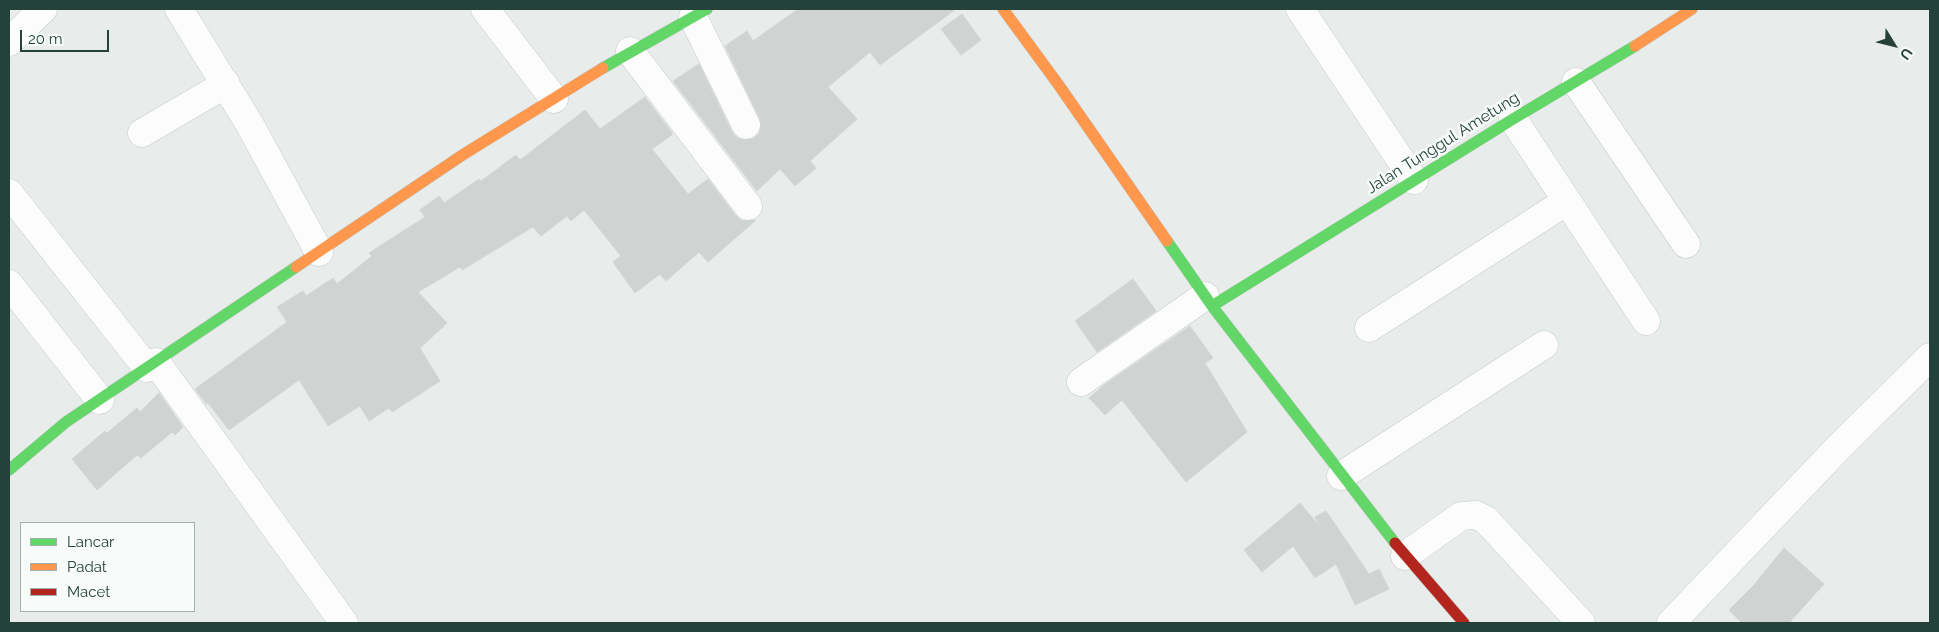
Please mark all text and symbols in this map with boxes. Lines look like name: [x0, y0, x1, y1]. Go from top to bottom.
scale bar: [22, 20, 111, 52]
north arrow: [1869, 20, 1919, 70]
text: 20 m: [28, 30, 63, 48]
text: U: [1897, 45, 1916, 63]
street label: Jalan Tunggul Ametung: [1363, 88, 1523, 198]
legend: [20, 522, 195, 612]
text: Lancar: [67, 533, 114, 551]
text: Padat: [67, 558, 107, 576]
text: Macet: [67, 583, 110, 601]

